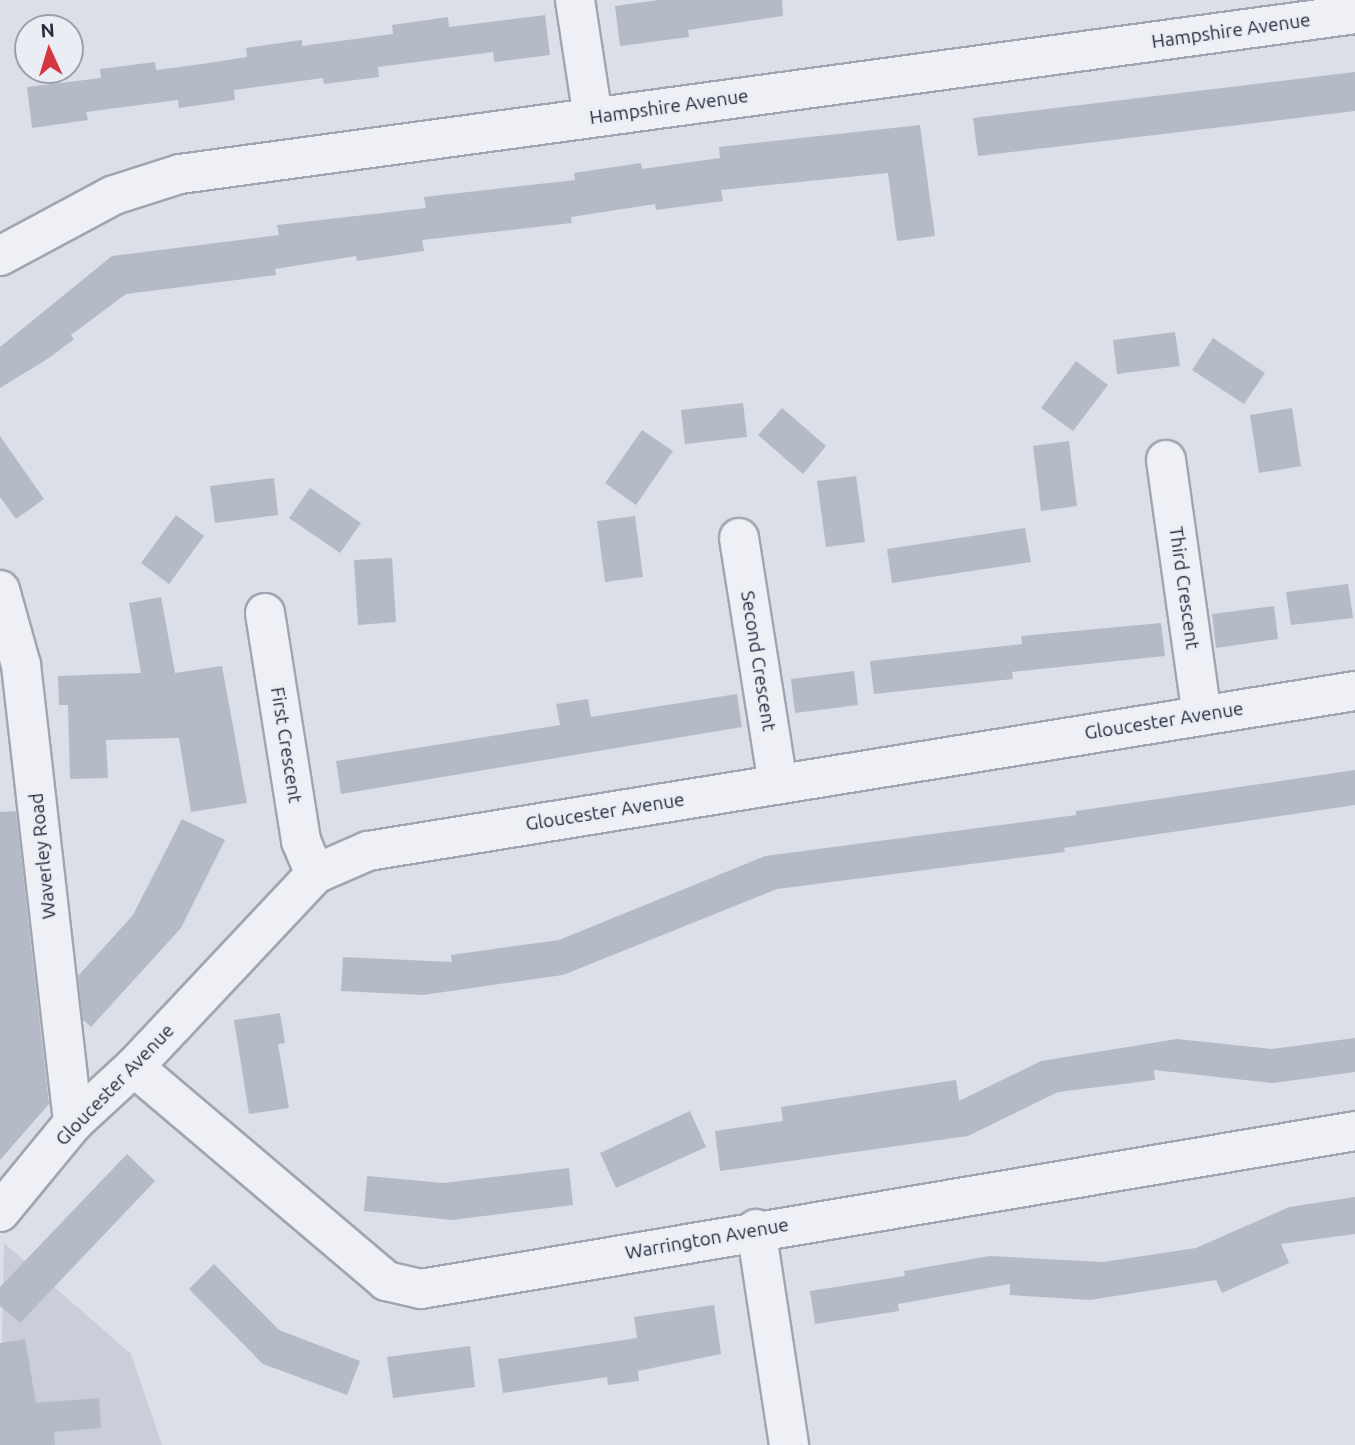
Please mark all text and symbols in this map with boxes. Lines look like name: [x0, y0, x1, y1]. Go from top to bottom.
street label: Hampshire Avenue: [1150, 9, 1312, 53]
north arrow: [14, 14, 84, 84]
text: N: [40, 19, 56, 42]
street label: Hampshire Avenue: [588, 85, 750, 129]
street label: Third Crescent: [1164, 525, 1204, 651]
street label: Second Crescent: [736, 589, 780, 733]
street label: First Crescent: [266, 685, 306, 805]
street label: Gloucester Avenue: [1083, 697, 1245, 745]
street label: Gloucester Avenue: [524, 788, 686, 836]
street label: Waverley Road: [25, 792, 61, 920]
street label: Gloucester Avenue: [51, 1019, 179, 1151]
street label: Warrington Avenue: [624, 1213, 790, 1265]

